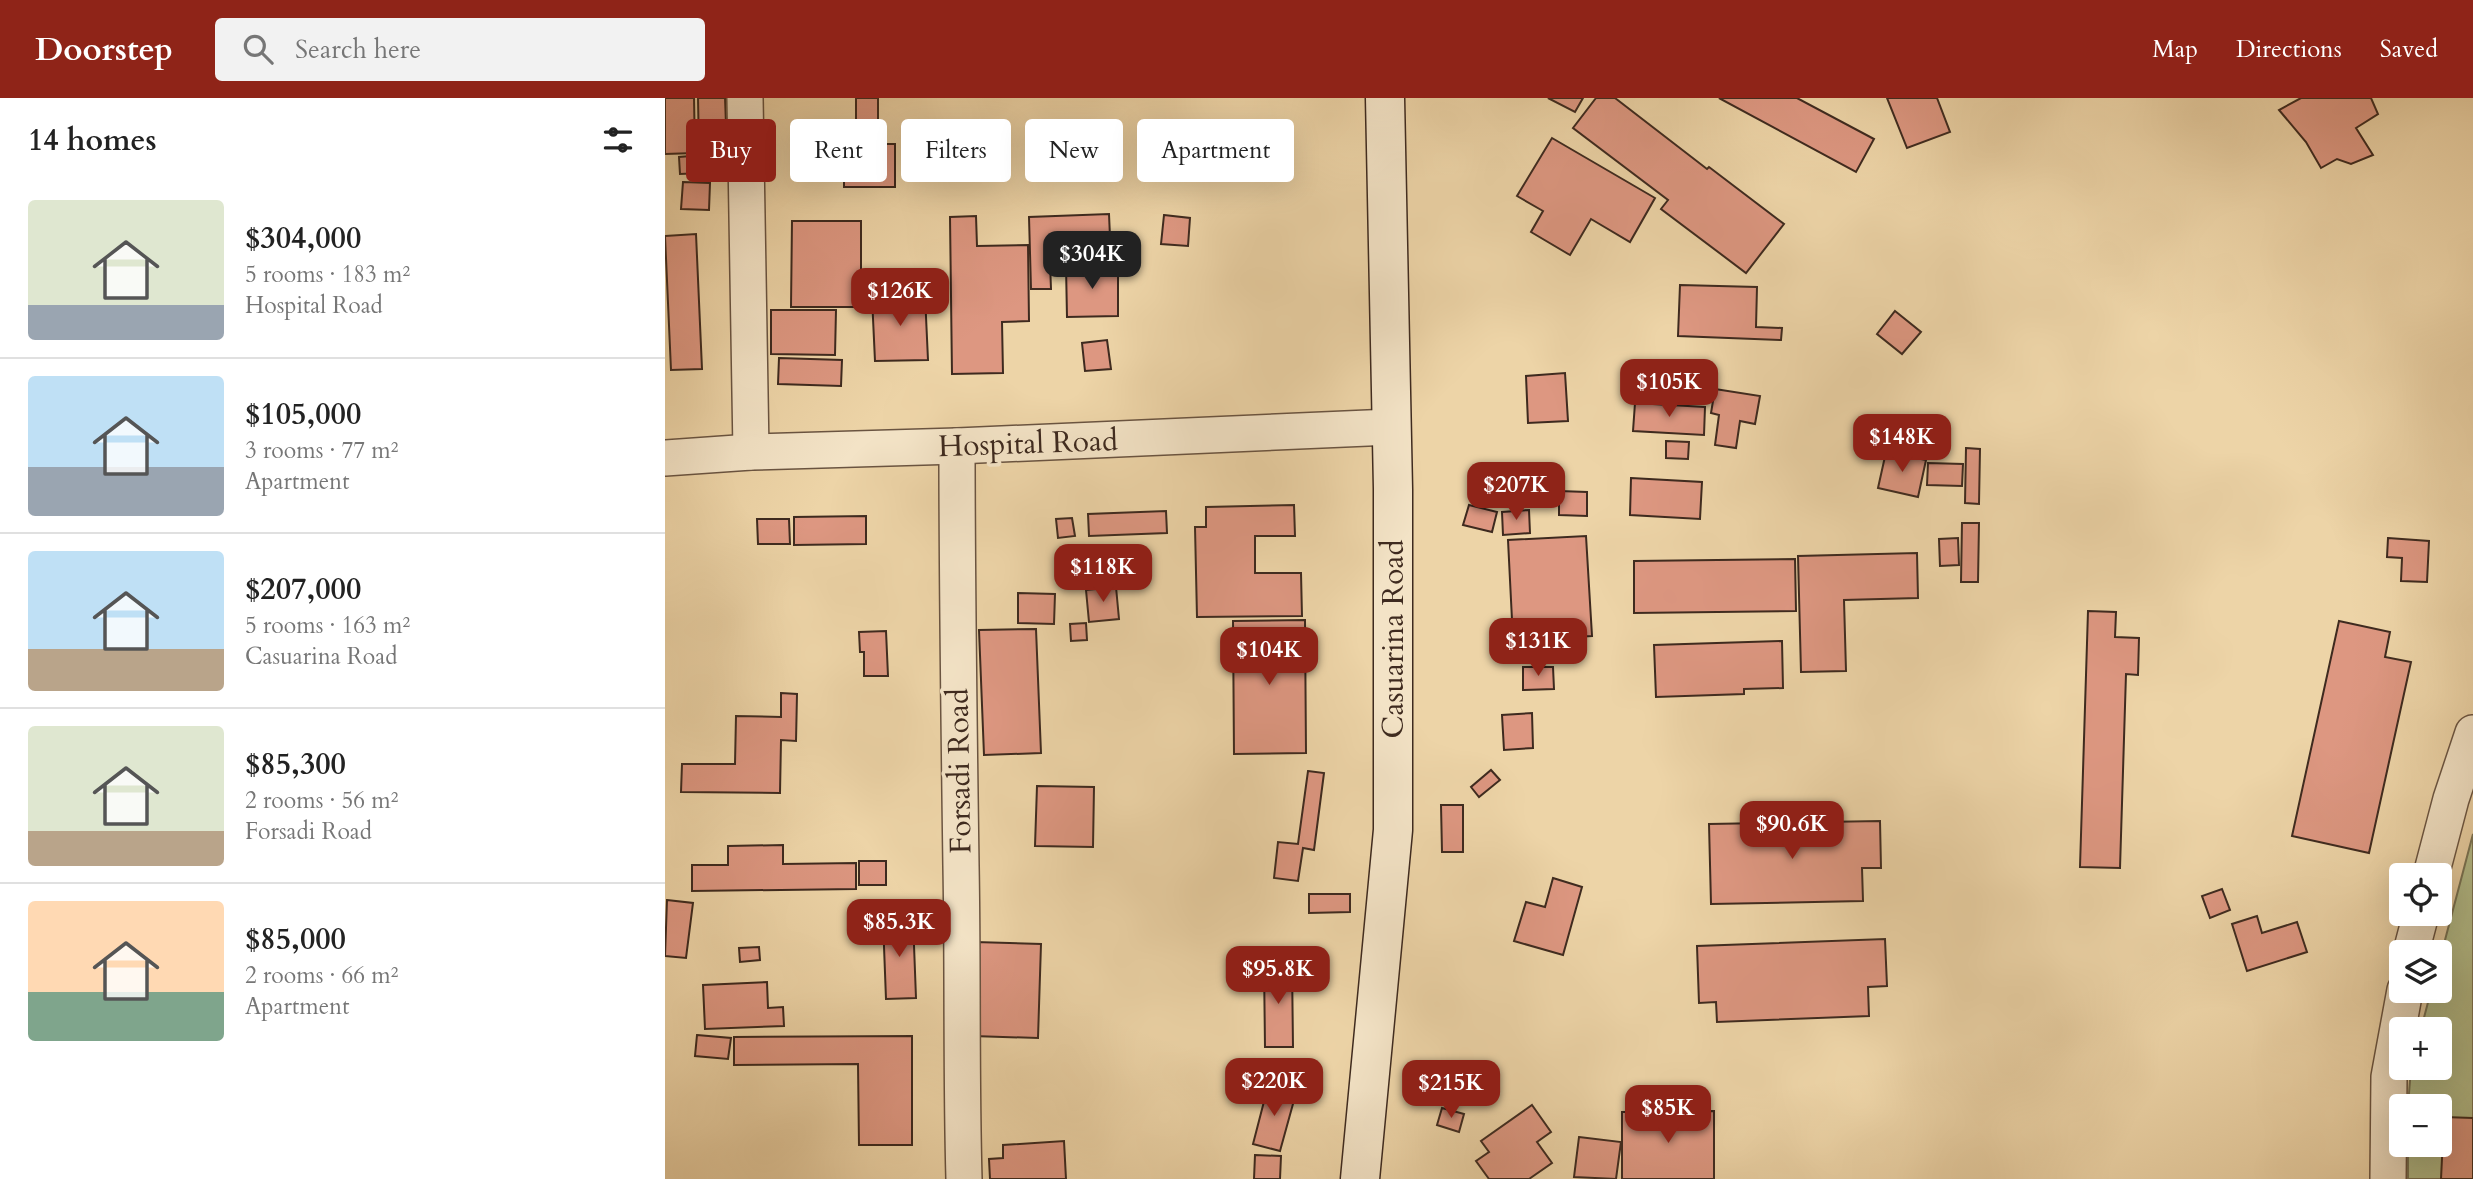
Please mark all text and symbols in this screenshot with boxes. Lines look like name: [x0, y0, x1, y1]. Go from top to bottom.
search box: [215, 18, 705, 81]
text: Doorstep: [35, 27, 173, 72]
icon: search: [239, 30, 277, 68]
text: Search here: [295, 32, 421, 67]
text: Map: [2152, 33, 2198, 66]
text: Directions: [2236, 33, 2342, 66]
text: Saved: [2380, 33, 2438, 66]
chip: Buy: [686, 119, 776, 182]
chip: Rent: [790, 119, 887, 182]
chip: Filters: [901, 119, 1011, 182]
chip: New: [1025, 119, 1123, 182]
chip: Apartment: [1137, 119, 1294, 182]
text: 14 homes: [28, 120, 157, 161]
icon: filters: [599, 121, 637, 159]
text: $304,000: [245, 218, 361, 259]
icon: home: [84, 228, 168, 312]
pin: $304K: [1043, 232, 1141, 291]
text: $304K: [1059, 238, 1125, 269]
text: 5 rooms · 183 m²: [245, 259, 410, 290]
pin: $126K: [851, 268, 949, 328]
text: $126K: [867, 275, 933, 306]
text: Hospital Road: [245, 290, 383, 321]
pin: $105K: [1620, 360, 1718, 419]
text: $105K: [1636, 366, 1702, 397]
text: $105,000: [245, 394, 361, 435]
icon: home: [84, 404, 168, 488]
pin: $148K: [1853, 414, 1951, 474]
street label: Hospital Road: [937, 420, 1119, 467]
text: $148K: [1869, 421, 1935, 452]
text: 3 rooms · 77 m²: [245, 435, 398, 466]
pin: $207K: [1467, 462, 1565, 522]
text: Apartment: [245, 466, 349, 497]
text: $207K: [1483, 469, 1549, 500]
street label: Casuarina Road: [1373, 540, 1414, 738]
pin: $118K: [1054, 545, 1152, 604]
text: $118K: [1070, 551, 1136, 582]
text: $207,000: [245, 569, 361, 610]
icon: home: [84, 579, 168, 663]
text: 5 rooms · 163 m²: [245, 610, 410, 641]
pin: $131K: [1489, 618, 1587, 678]
text: $131K: [1505, 625, 1571, 656]
pin: $104K: [1220, 628, 1318, 687]
text: $104K: [1236, 634, 1302, 665]
text: Casuarina Road: [245, 641, 397, 672]
street label: Forsadi Road: [938, 688, 981, 854]
text: $85,300: [245, 744, 346, 785]
icon: home: [84, 754, 168, 838]
text: 2 rooms · 56 m²: [245, 785, 398, 816]
pin: $90.6K: [1735, 802, 1849, 861]
text: $90.6K: [1756, 808, 1828, 839]
text: Forsadi Road: [245, 816, 372, 847]
map controls: [2389, 863, 2452, 1157]
button: locate: [2389, 863, 2452, 926]
pin: $85.3K: [842, 900, 956, 959]
text: $85.3K: [863, 906, 935, 937]
text: $85,000: [245, 919, 346, 960]
icon: home: [84, 929, 168, 1013]
button: layers: [2389, 940, 2452, 1003]
pin: $95.8K: [1221, 946, 1335, 1006]
text: $95.8K: [1242, 953, 1314, 984]
text: 2 rooms · 66 m²: [245, 960, 398, 991]
text: Apartment: [245, 991, 349, 1022]
button: +: [2389, 1017, 2452, 1080]
pin: $220K: [1225, 1058, 1323, 1118]
pin: $215K: [1402, 1060, 1500, 1120]
text: $220K: [1241, 1065, 1307, 1096]
text: $215K: [1418, 1067, 1484, 1098]
pin: $85K: [1627, 1086, 1709, 1145]
text: $85K: [1641, 1092, 1695, 1123]
button: −: [2389, 1094, 2452, 1157]

